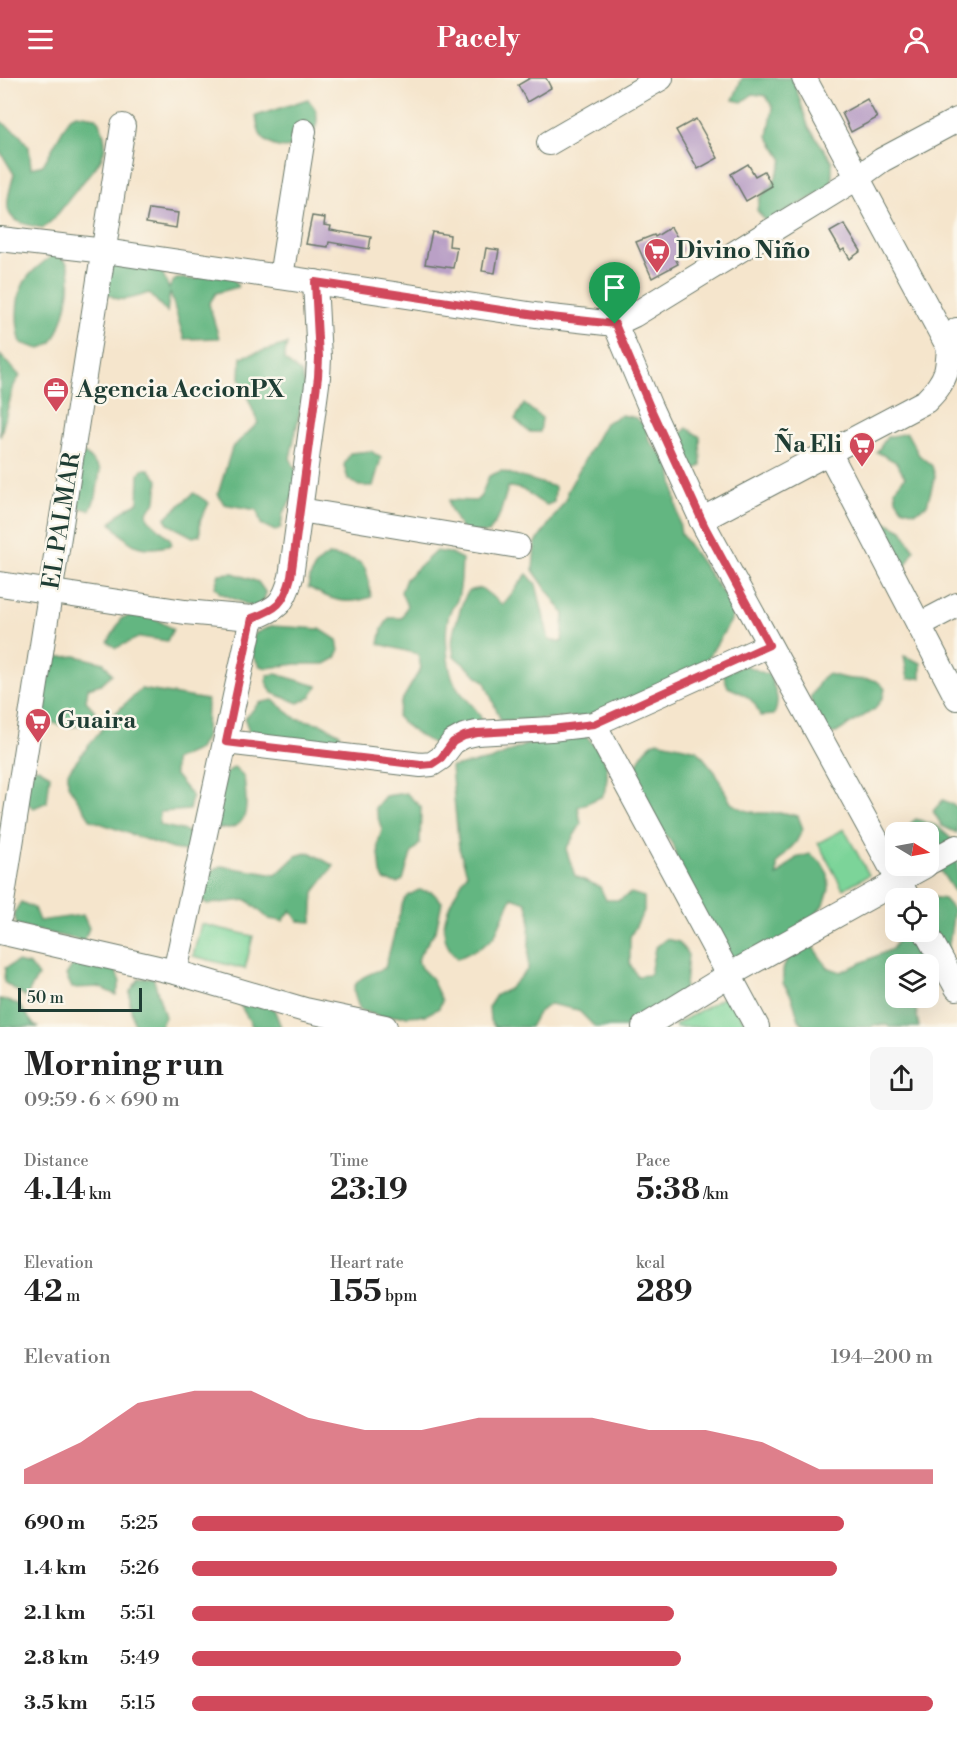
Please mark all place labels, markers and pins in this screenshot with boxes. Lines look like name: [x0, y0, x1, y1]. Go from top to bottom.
supermarket icon: Divino Niño: [642, 236, 672, 274]
place label: Divino Niño: [676, 236, 810, 266]
pin: [589, 262, 640, 324]
office icon: Agencia AccionPX: [41, 375, 71, 413]
place label: Agencia AccionPX: [75, 375, 285, 405]
place label: Ña Eli: [774, 428, 842, 460]
supermarket icon: Ña Eli: [847, 430, 877, 468]
supermarket icon: Guaira: [23, 706, 53, 744]
place label: Guaira: [57, 706, 137, 736]

